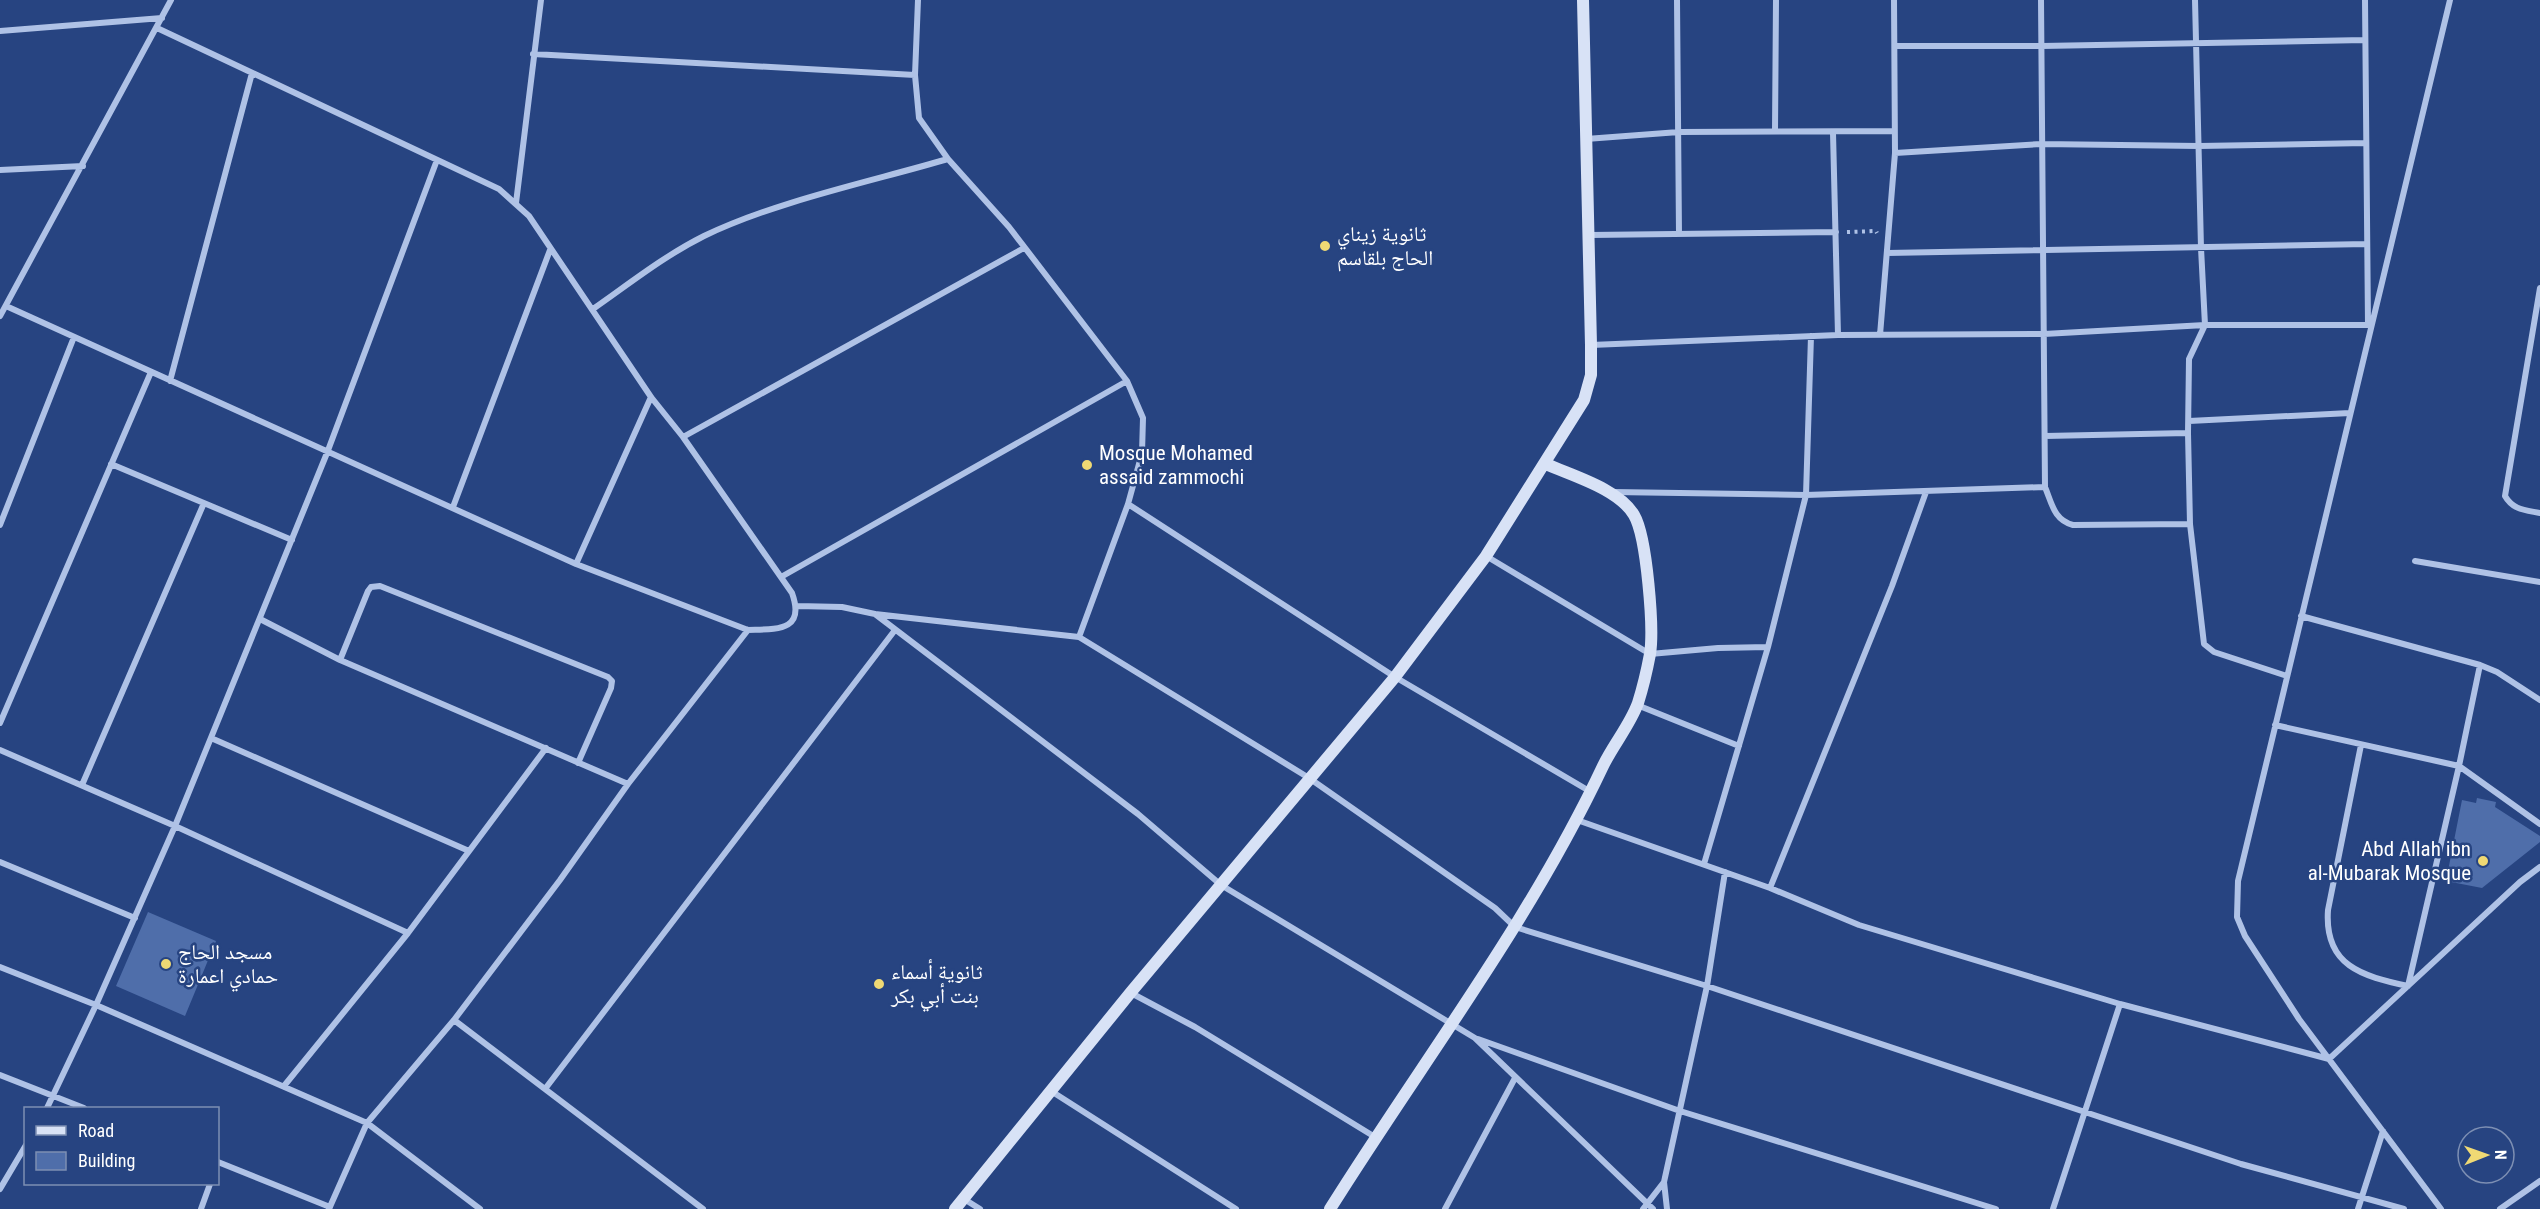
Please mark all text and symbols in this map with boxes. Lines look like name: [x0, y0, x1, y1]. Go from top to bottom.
place label: ثانوية زيناي الحاج بلقاسم: [1337, 222, 1433, 272]
marker: ثانوية زيناي الحاج بلقاسم: [1318, 239, 1332, 253]
place label: Mosque Mohamed assaid zammochi: [1099, 441, 1253, 489]
marker: Mosque Mohamed assaid zammochi: [1080, 458, 1094, 472]
place label: Abd Allah ibn al-Mubarak Mosque: [2308, 837, 2471, 885]
marker: Abd Allah ibn al-Mubarak Mosque: [2476, 854, 2490, 868]
place label: مسجد الحاج حمادي اعمارة: [178, 940, 278, 992]
marker: مسجد الحاج حمادي اعمارة: [159, 957, 173, 971]
place label: ثانوية أسماء بنت أبي بكر: [890, 959, 983, 1012]
marker: ثانوية أسماء بنت أبي بكر: [872, 977, 886, 991]
legend: [24, 1107, 219, 1185]
text: Road: [78, 1120, 114, 1141]
north arrow: [2456, 1125, 2516, 1185]
text: Building: [78, 1150, 135, 1171]
text: N: [2491, 1150, 2510, 1160]

